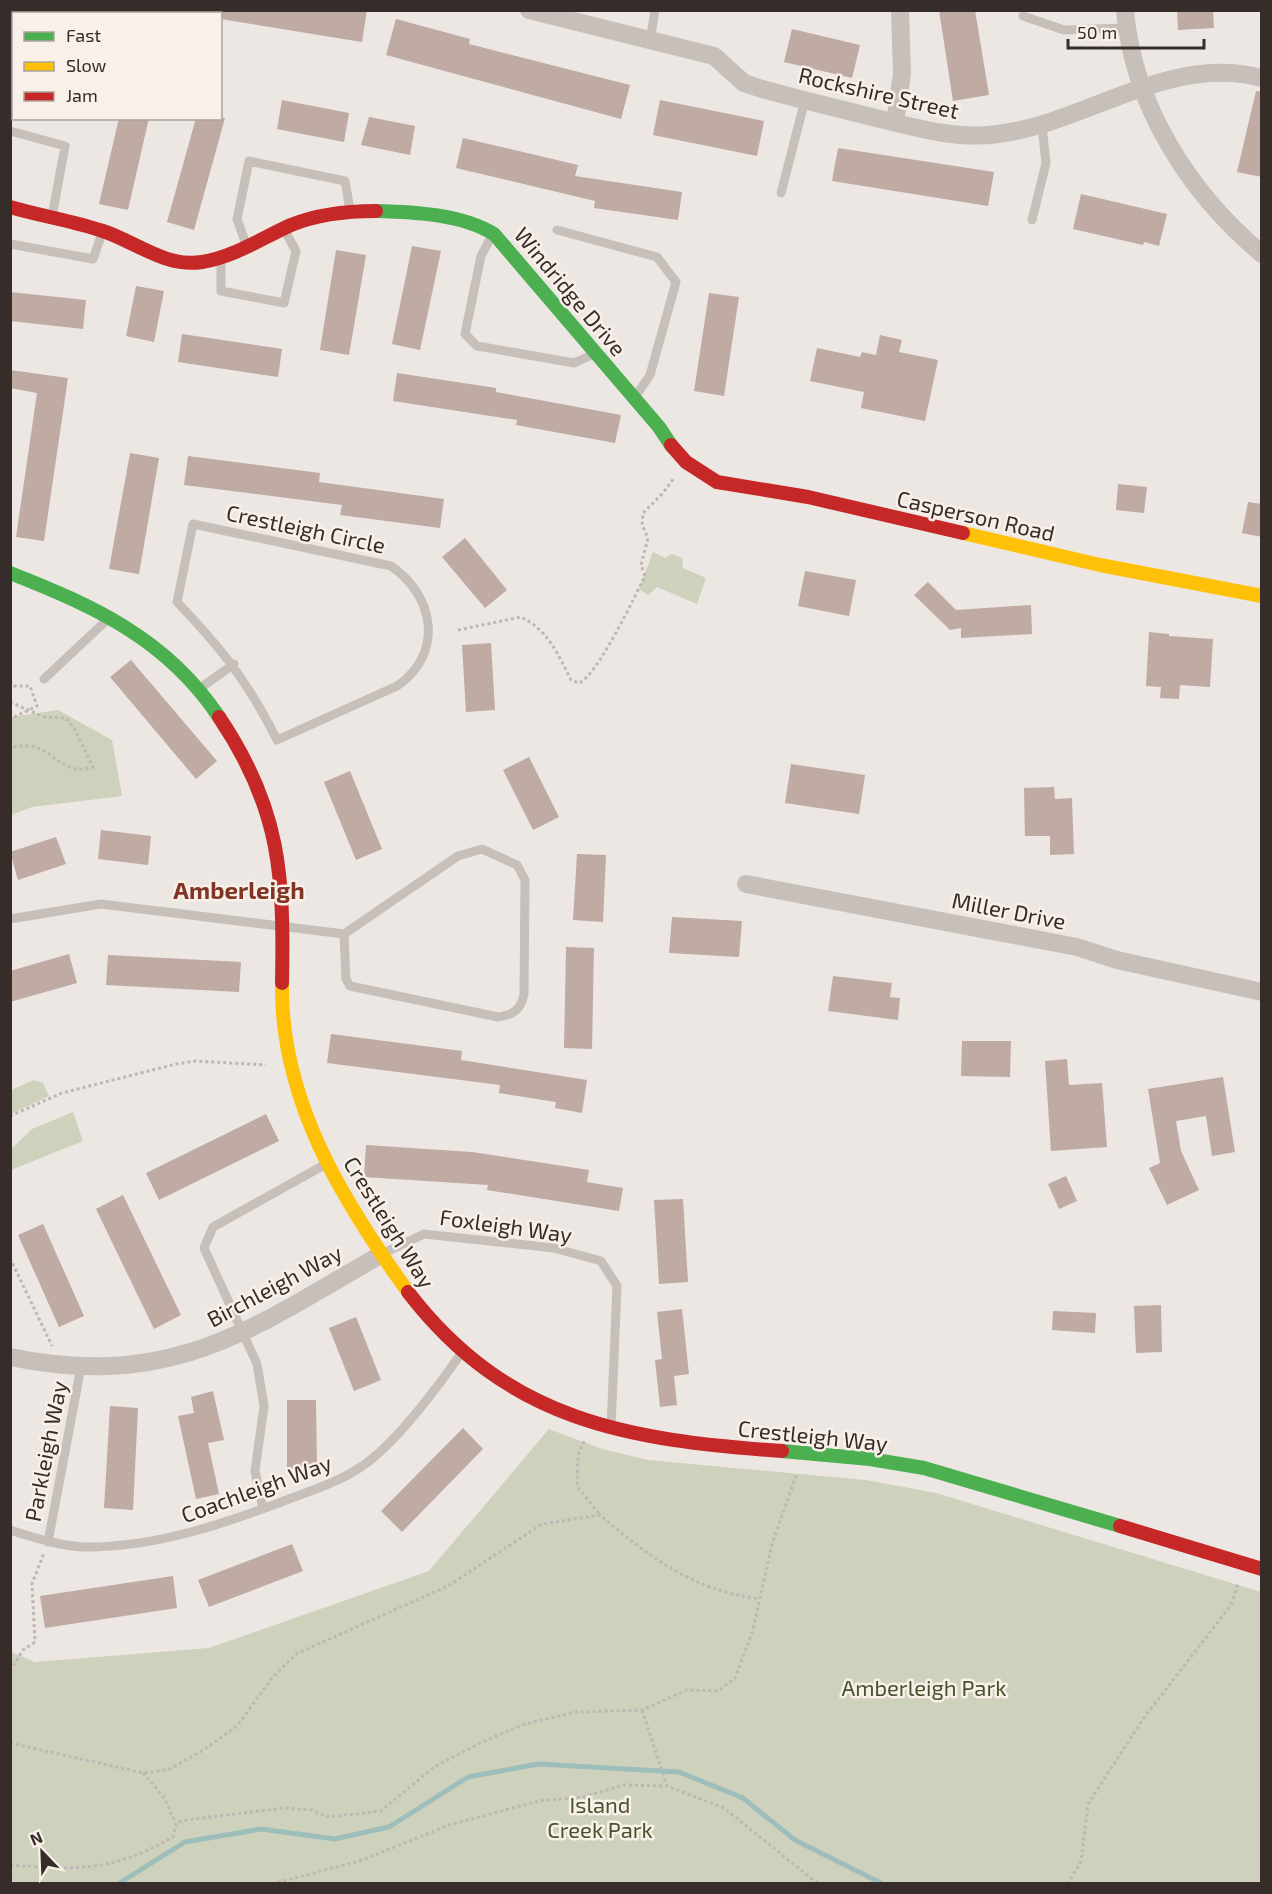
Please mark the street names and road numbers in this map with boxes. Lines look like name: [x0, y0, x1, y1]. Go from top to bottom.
street label: Rockshire Street: [796, 61, 962, 123]
street label: Windridge Drive: [510, 221, 632, 361]
street label: Casperson Road: [895, 484, 1057, 546]
street label: Crestleigh Circle: [224, 498, 388, 558]
street label: Miller Drive: [950, 886, 1068, 934]
street label: Crestleigh Way: [339, 1151, 441, 1293]
street label: Foxleigh Way: [438, 1203, 574, 1247]
street label: Birchleigh Way: [202, 1238, 346, 1331]
street label: Parkleigh Way: [19, 1378, 71, 1524]
street label: Crestleigh Way: [737, 1414, 889, 1456]
street label: Coachleigh Way: [177, 1449, 335, 1527]

